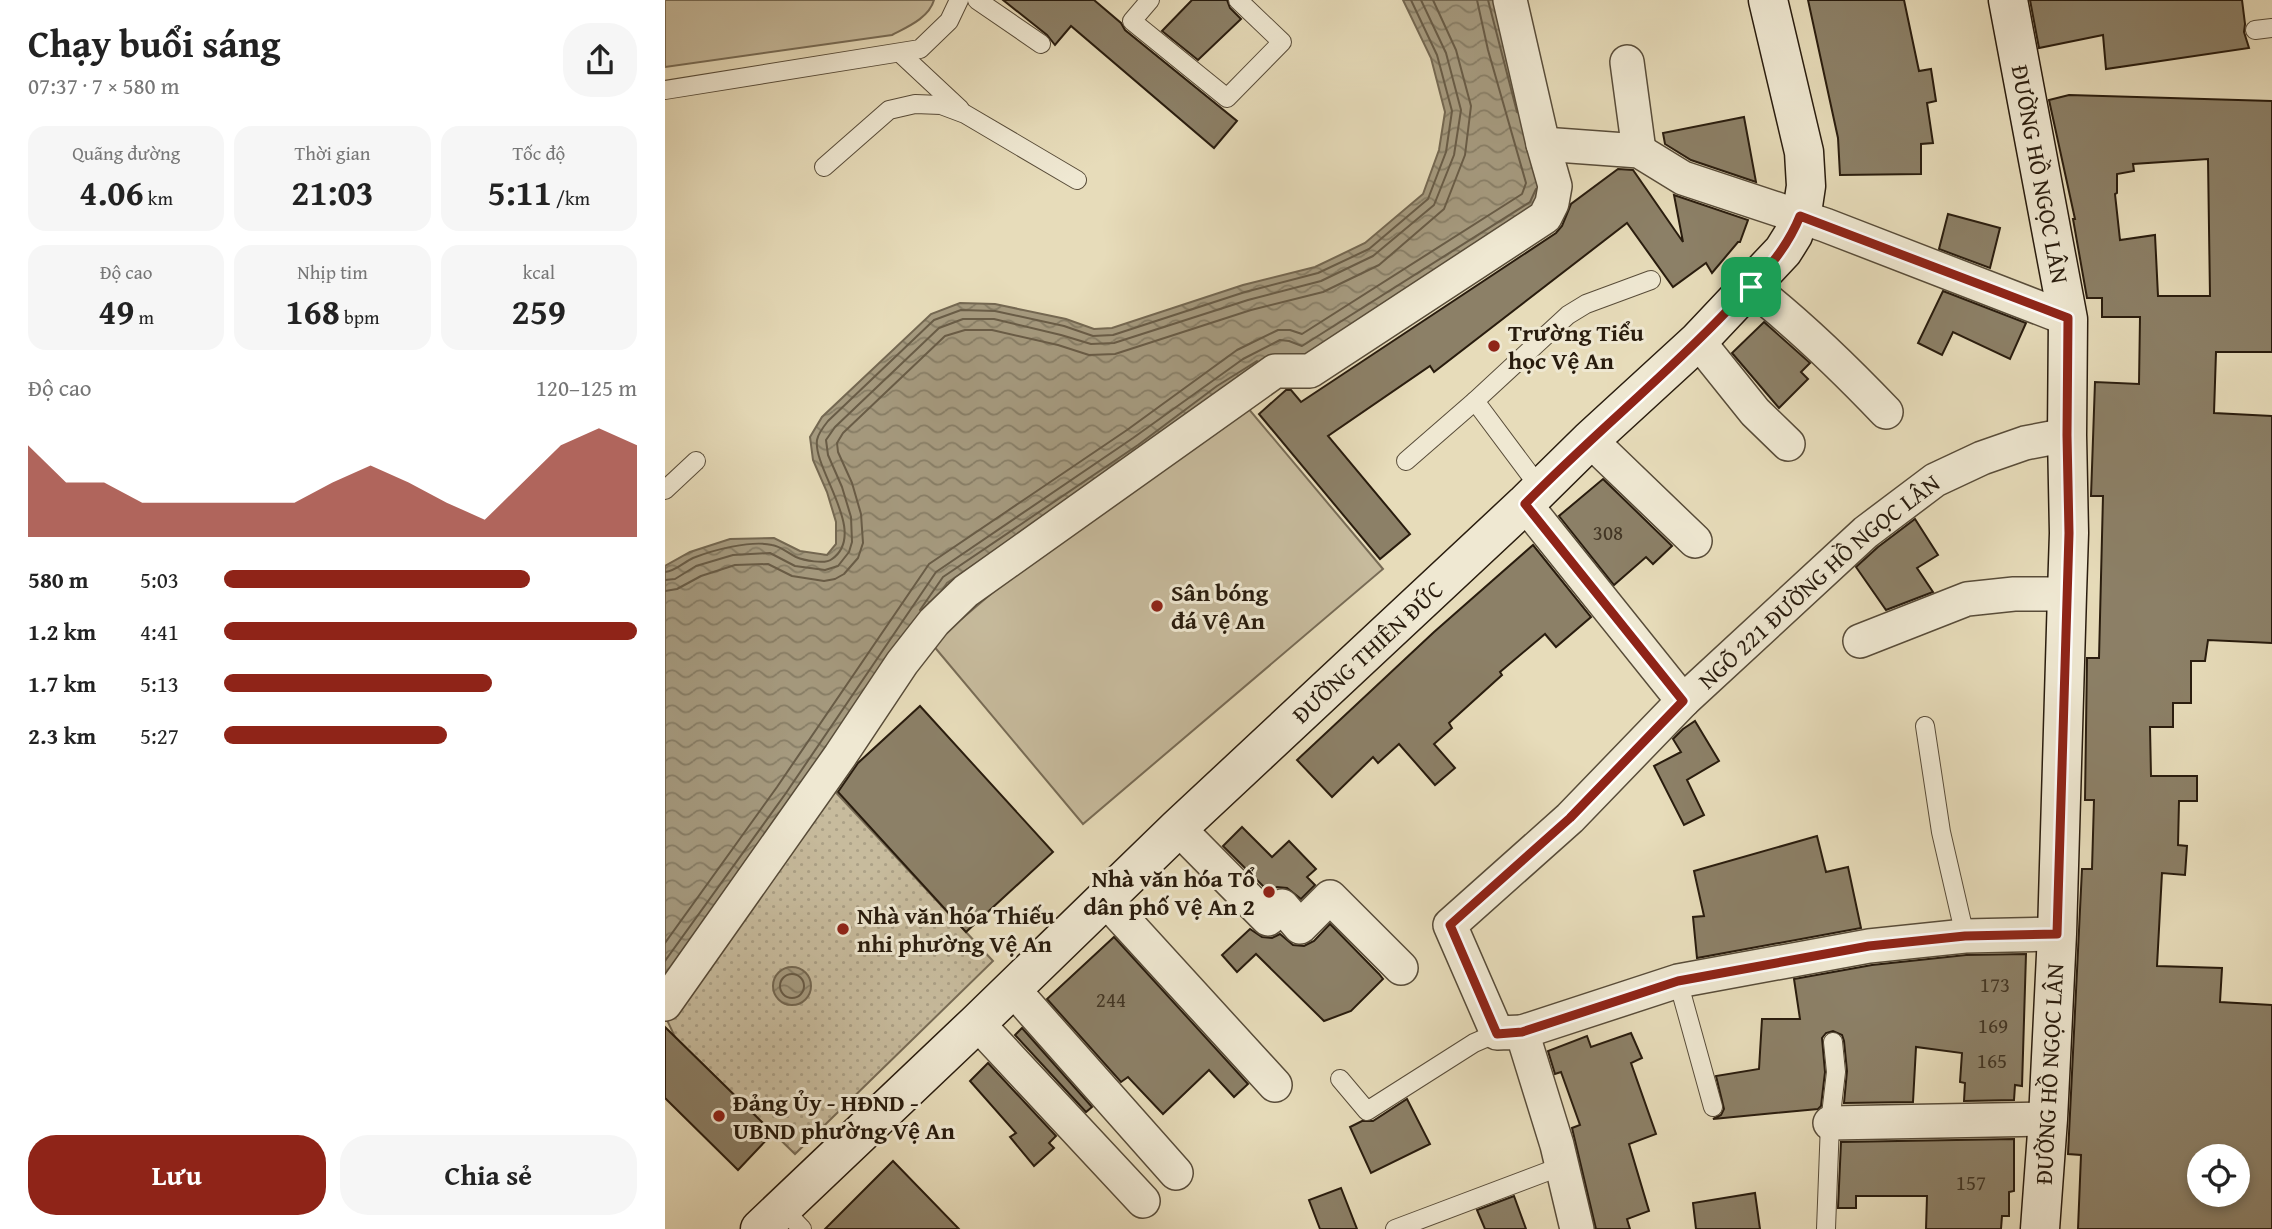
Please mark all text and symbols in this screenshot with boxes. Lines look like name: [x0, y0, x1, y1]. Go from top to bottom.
text: Chạy buổi sáng: [28, 15, 281, 71]
button: share: [563, 23, 637, 97]
street label: ĐƯỜNG HỒ NGỌC LÂN: [2003, 62, 2078, 286]
text: 07:37 · 7 × 580 m: [28, 69, 180, 102]
text: Quãng đường: [72, 139, 180, 167]
text: Thời gian: [295, 139, 370, 167]
text: Tốc độ: [512, 139, 565, 167]
text: 4.06: [79, 167, 144, 218]
text: 21:03: [291, 167, 374, 218]
text: 5:11: [488, 167, 552, 218]
text: km: [144, 184, 173, 212]
text: /km: [552, 184, 590, 212]
pin: [1721, 257, 1781, 317]
text: Độ cao: [100, 258, 152, 286]
text: Nhịp tim: [297, 258, 368, 286]
text: kcal: [523, 258, 555, 286]
icon: arrive: [1732, 268, 1770, 306]
text: 49: [98, 286, 134, 337]
text: 168: [285, 286, 340, 337]
text: 259: [512, 286, 566, 337]
text: m: [134, 303, 154, 331]
text: bpm: [340, 303, 380, 331]
place label: Trường Tiểu học Vệ An: [1508, 315, 1644, 378]
marker: Trường Tiểu học Vệ An: [1486, 338, 1502, 354]
text: Độ cao: [28, 371, 92, 404]
text: 120–125 m: [536, 371, 637, 404]
street label: NGÕ 221 ĐƯỜNG HỒ NGỌC LÂN: [1690, 465, 1947, 697]
house number: 308: [1593, 517, 1623, 548]
text: 580 m: [28, 563, 89, 596]
text: 5:03: [140, 563, 179, 596]
street label: ĐƯỜNG THIÊN ĐỨC: [1284, 572, 1451, 731]
place label: Sân bóng đá Vệ An: [1171, 575, 1268, 638]
marker: Sân bóng đá Vệ An: [1149, 598, 1165, 614]
text: 1.2 km: [28, 615, 96, 648]
text: 4:41: [140, 615, 179, 648]
text: 1.7 km: [28, 667, 96, 700]
text: 5:13: [140, 667, 179, 700]
text: 2.3 km: [28, 719, 96, 752]
text: 5:27: [140, 719, 179, 752]
place label: Nhà văn hóa Tổ dân phố Vệ An 2: [1083, 861, 1255, 924]
marker: Nhà văn hóa Tổ dân phố Vệ An 2: [1261, 884, 1277, 900]
place label: Nhà văn hóa Thiếu nhi phường Vệ An: [857, 898, 1055, 961]
marker: Nhà văn hóa Thiếu nhi phường Vệ An: [835, 921, 851, 937]
street label: ĐƯỜNG HỒ NGỌC LÂN: [2026, 962, 2072, 1186]
house number: 173: [1980, 969, 2010, 1000]
house number: 244: [1096, 984, 1126, 1015]
house number: 169: [1978, 1010, 2008, 1041]
house number: 165: [1977, 1045, 2007, 1076]
place label: Đảng Ủy - HĐND - UBND phường Vệ An: [733, 1085, 955, 1148]
marker: Đảng Ủy - HĐND - UBND phường Vệ An: [711, 1108, 727, 1124]
button: Lưu: [28, 1135, 326, 1215]
button: Chia sẻ: [340, 1135, 637, 1215]
map controls: [2187, 1144, 2250, 1207]
button: locate: [2187, 1144, 2250, 1207]
house number: 157: [1956, 1167, 1986, 1198]

